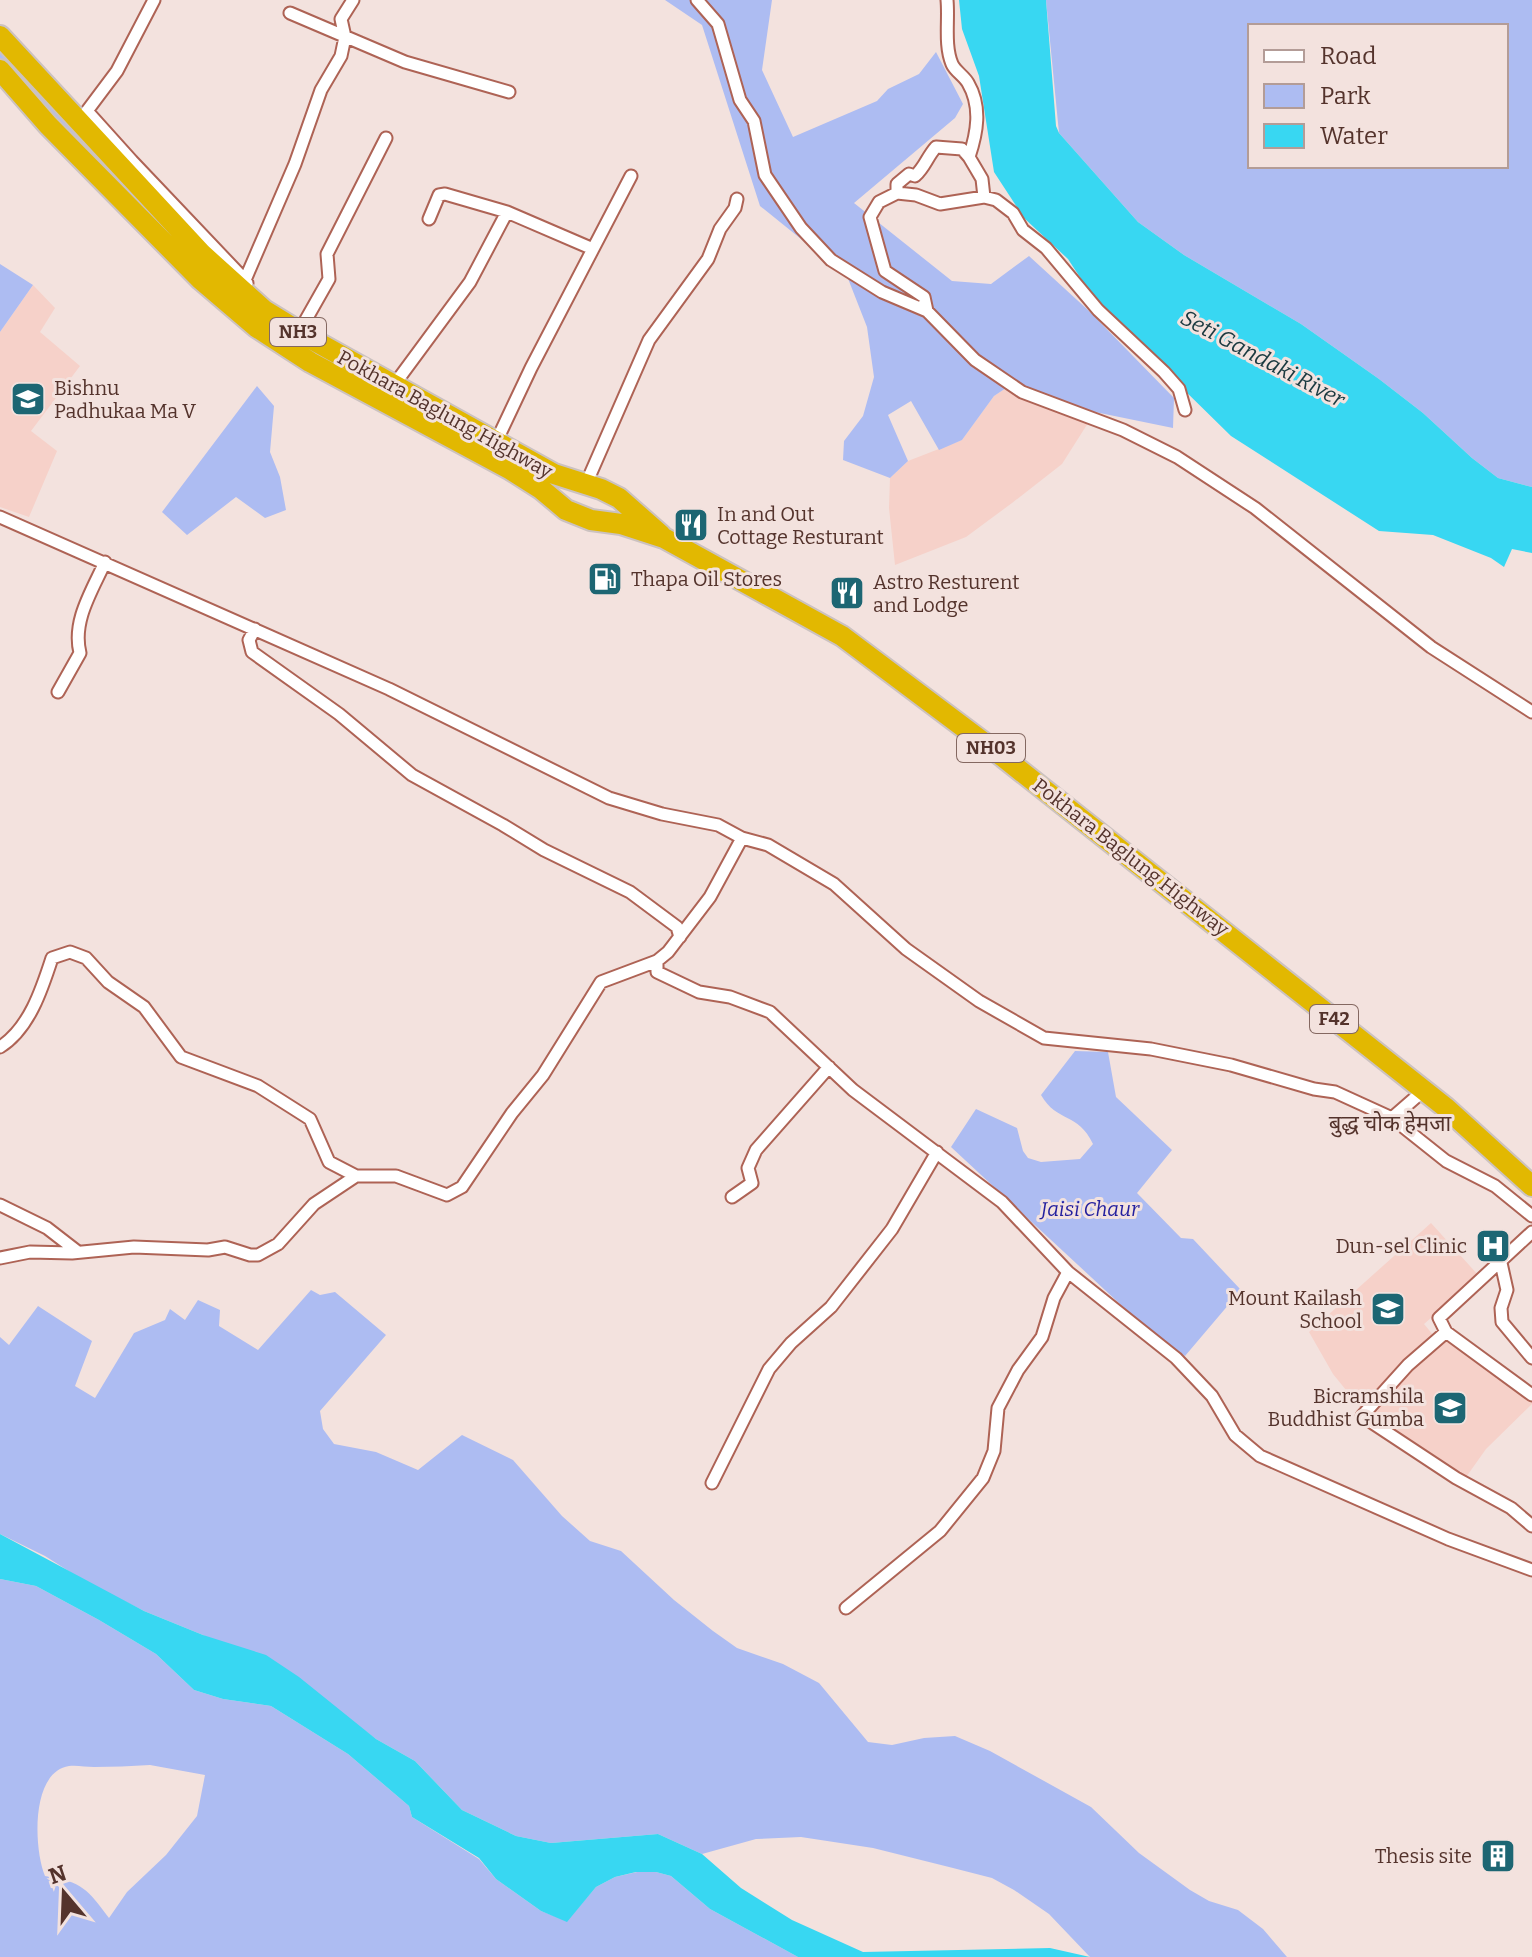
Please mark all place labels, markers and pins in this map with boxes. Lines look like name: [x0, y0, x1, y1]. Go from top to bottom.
place label: Bishnu Padhukaa Ma V: [54, 376, 196, 423]
school or university icon: Bishnu Padhukaa Ma V: [9, 380, 47, 418]
place label: In and Out Cottage Resturant: [717, 502, 884, 549]
restaurant icon: In and Out Cottage Resturant: [672, 506, 710, 544]
fuel station icon: Thapa Oil Stores: [586, 560, 624, 598]
place label: Thapa Oil Stores: [631, 567, 782, 591]
place label: Astro Resturent and Lodge: [873, 570, 1020, 617]
restaurant icon: Astro Resturent and Lodge: [828, 574, 866, 612]
hospital icon: Dun-sel Clinic: [1474, 1227, 1512, 1265]
place label: Dun-sel Clinic: [1335, 1234, 1467, 1258]
place label: Mount Kailash School: [1228, 1286, 1363, 1333]
school or university icon: Mount Kailash School: [1369, 1290, 1407, 1328]
place label: Bicramshila Buddhist Gumba: [1268, 1384, 1424, 1431]
school or university icon: Bicramshila Buddhist Gumba: [1431, 1389, 1469, 1427]
building icon: Thesis site: [1479, 1837, 1517, 1875]
place label: Thesis site: [1375, 1844, 1472, 1868]

